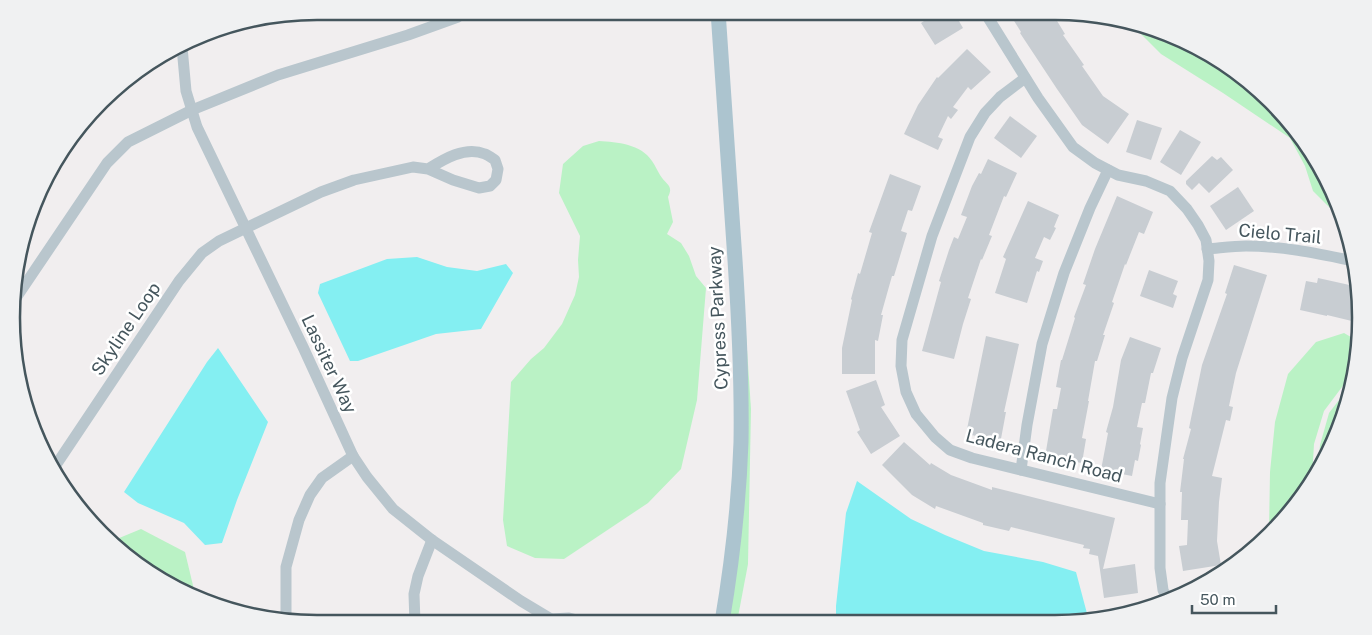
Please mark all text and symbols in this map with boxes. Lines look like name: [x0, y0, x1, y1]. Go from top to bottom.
street label: Cielo Trail: [1238, 219, 1322, 248]
street label: Cypress Parkway: [703, 245, 732, 390]
street label: Skyline Loop: [87, 278, 164, 379]
street label: Lassiter Way: [297, 311, 362, 417]
street label: Ladera Ranch Road: [963, 424, 1125, 487]
scale bar: [1192, 582, 1276, 614]
text: 50 m: [1200, 591, 1235, 608]

